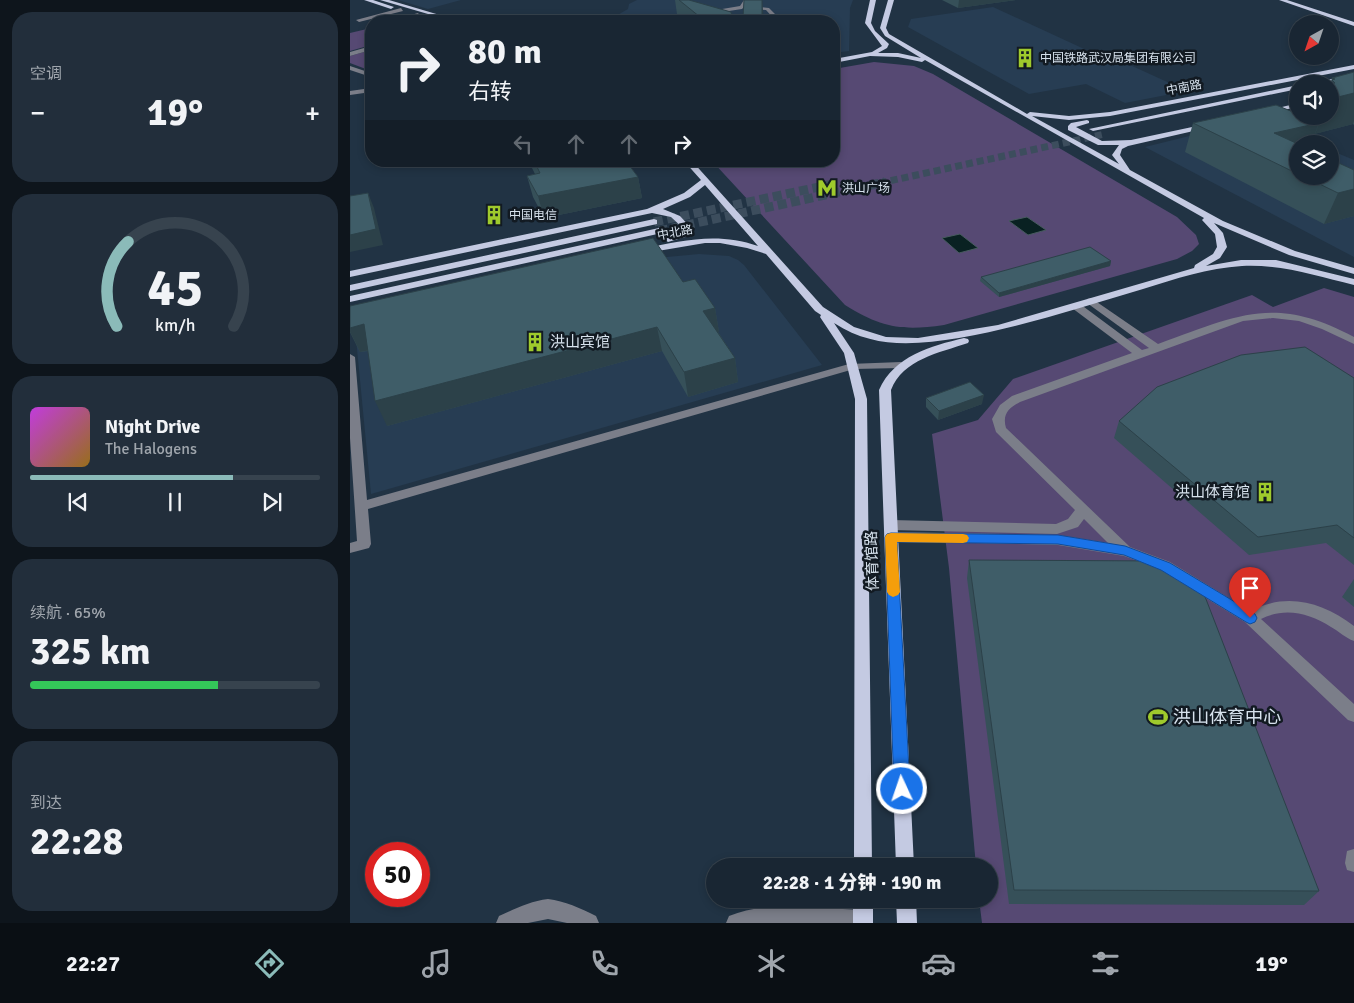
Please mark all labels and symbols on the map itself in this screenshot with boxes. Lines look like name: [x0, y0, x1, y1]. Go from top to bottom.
north arrow: [1289, 15, 1339, 65]
building icon: 中国铁路武汉局集团有限公司: [1014, 47, 1036, 69]
place label: 中国铁路武汉局集团有限公司: [1040, 51, 1196, 66]
street label: 中南路: [1165, 77, 1203, 99]
metro station icon: 洪山广场: [816, 177, 838, 199]
place label: 洪山广场: [842, 181, 890, 196]
building icon: 中国电信: [483, 204, 505, 226]
place label: 中国电信: [509, 208, 557, 223]
street label: 中北路: [656, 222, 694, 244]
building icon: 洪山宾馆: [524, 331, 546, 353]
place label: 洪山宾馆: [550, 333, 610, 351]
building icon: 洪山体育馆: [1254, 481, 1276, 503]
place label: 洪山体育馆: [1175, 483, 1250, 501]
street label: 体育馆路: [862, 531, 882, 591]
pin: [1229, 567, 1271, 618]
sports icon: 洪山体育中心: [1147, 706, 1169, 728]
place label: 洪山体育中心: [1173, 706, 1281, 728]
position arrow: [875, 762, 927, 814]
speed limit sign: 50: [365, 842, 430, 907]

